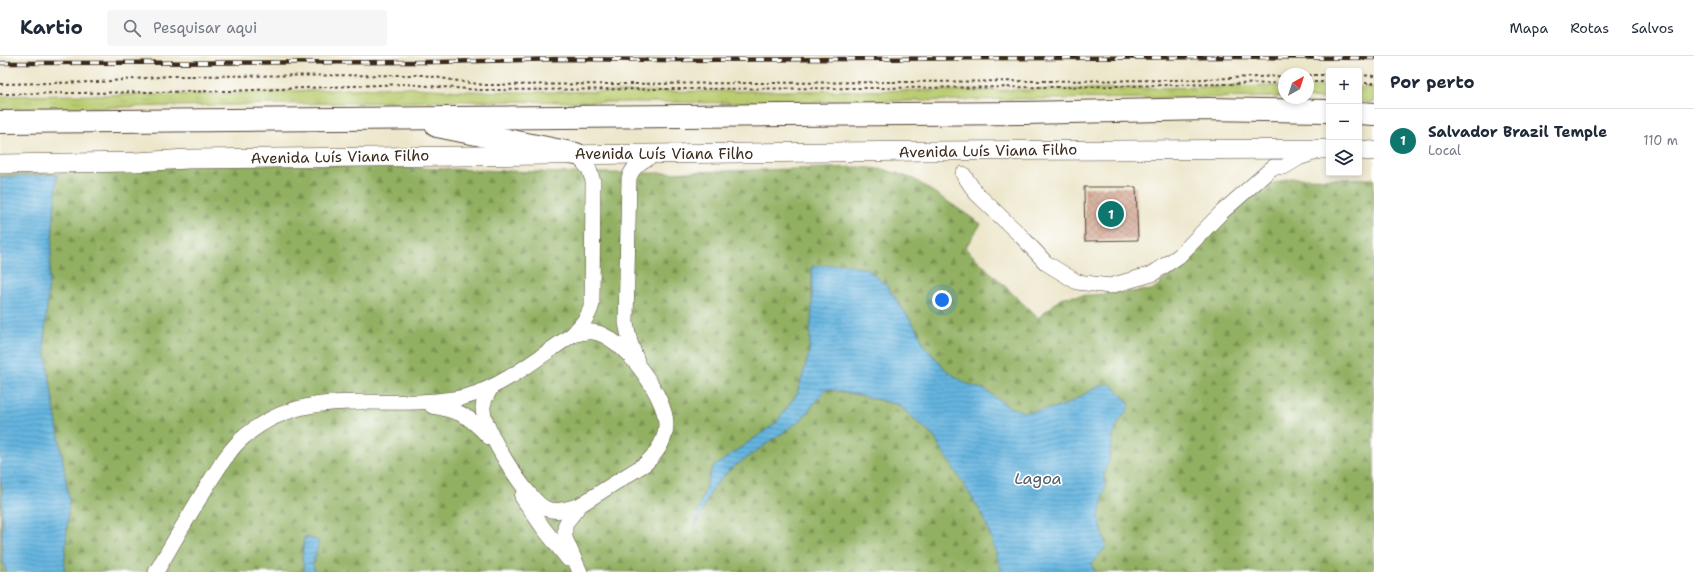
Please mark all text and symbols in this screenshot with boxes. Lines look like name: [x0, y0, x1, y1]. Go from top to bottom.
search box: [107, 10, 387, 46]
text: Kartio: [20, 15, 83, 40]
icon: search: [121, 17, 143, 39]
text: Pesquisar aqui: [153, 18, 257, 38]
text: Mapa: [1509, 19, 1548, 37]
text: Rotas: [1570, 19, 1609, 37]
text: Salvos: [1631, 19, 1674, 37]
north arrow: [1278, 68, 1314, 104]
map controls: [1326, 68, 1362, 176]
button: +: [1326, 68, 1362, 104]
text: Por perto: [1390, 71, 1475, 93]
button: −: [1326, 104, 1362, 140]
text: Salvador Brazil Temple: [1428, 122, 1607, 142]
text: 1: [1400, 132, 1406, 149]
text: 110 m: [1643, 132, 1678, 149]
street label: Avenida Luís Viana Filho: [898, 139, 1078, 163]
button: layers: [1326, 140, 1362, 176]
text: Local: [1428, 142, 1461, 159]
street label: Avenida Luís Viana Filho: [575, 144, 753, 164]
street label: Avenida Luís Viana Filho: [250, 145, 430, 169]
pin: 1: [1098, 199, 1124, 229]
your location: [932, 290, 952, 310]
water label: Lagoa: [1014, 468, 1062, 489]

